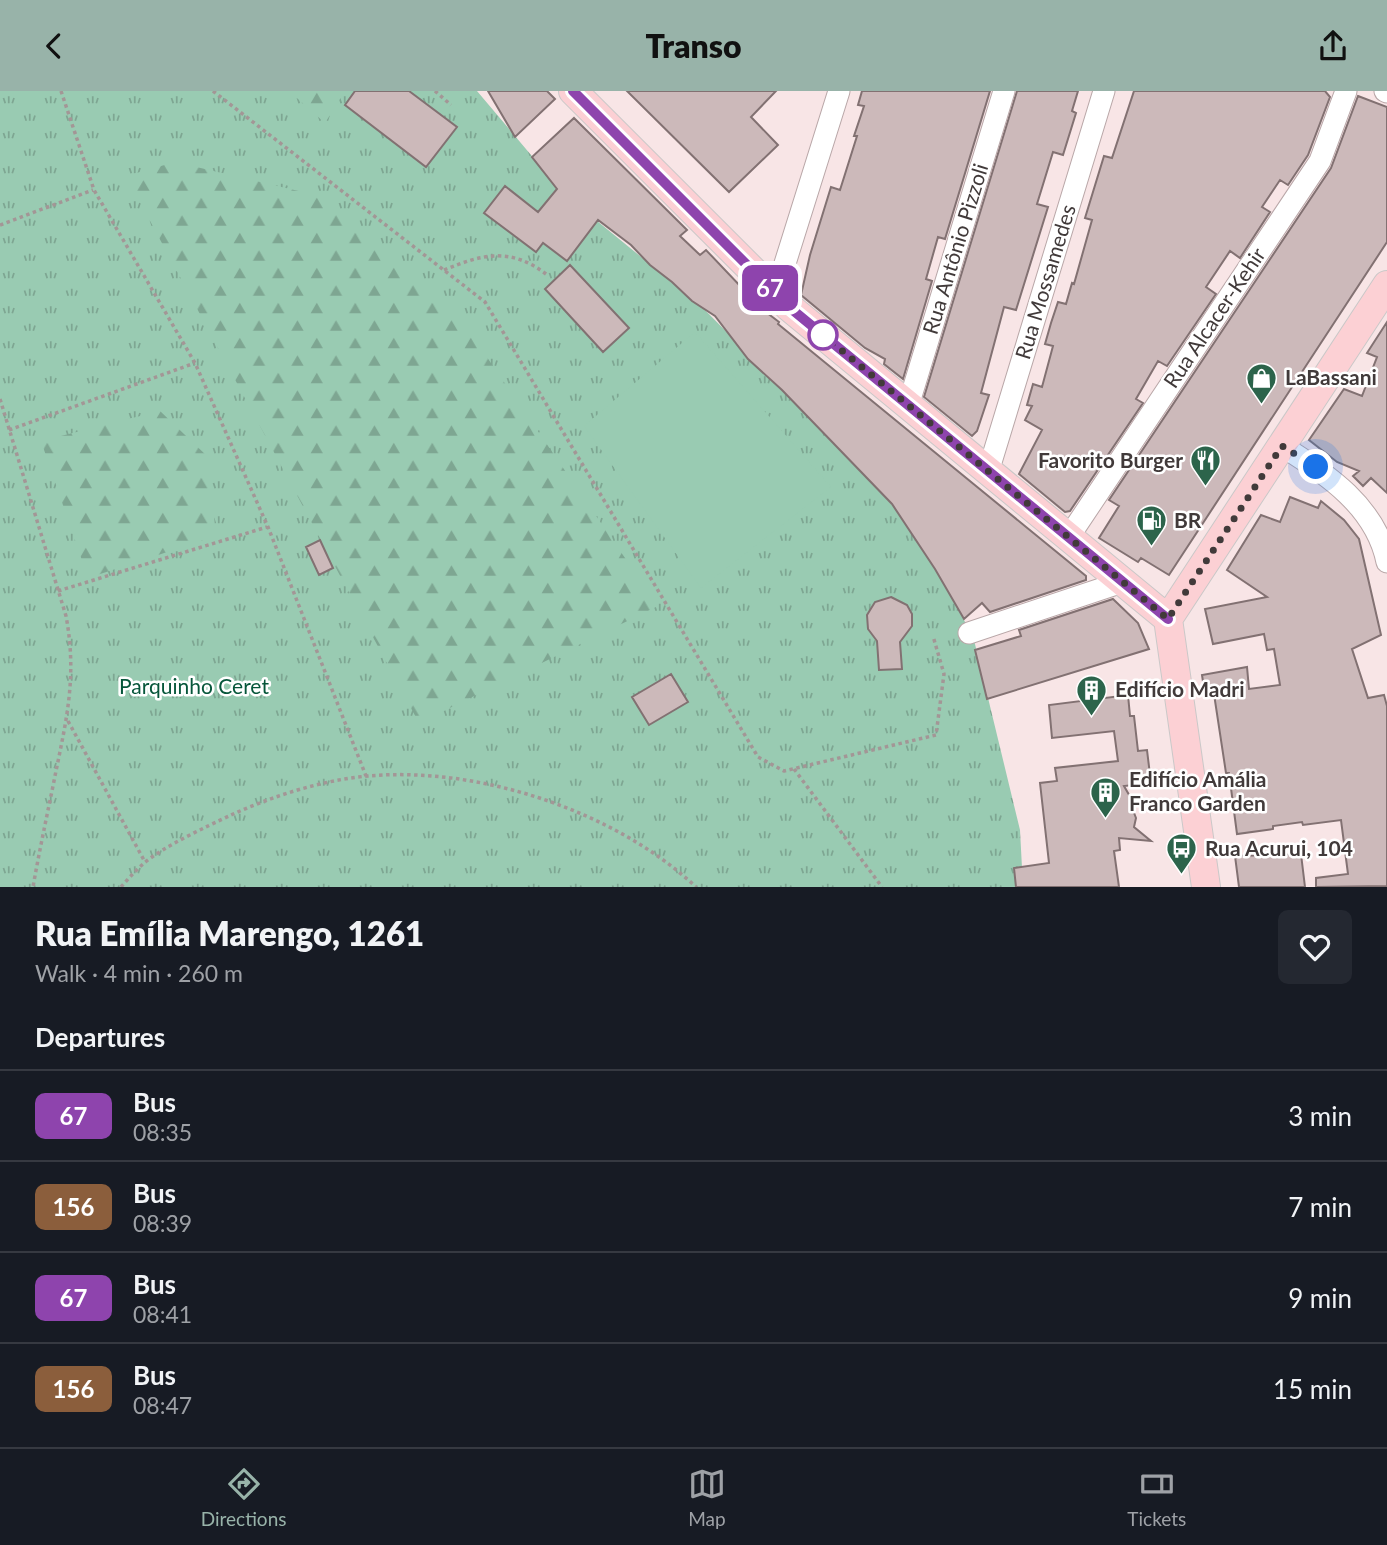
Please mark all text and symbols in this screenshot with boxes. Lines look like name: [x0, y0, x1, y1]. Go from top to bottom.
text: Transo: [645, 26, 742, 65]
icon: back: [35, 27, 73, 65]
icon: share: [1314, 27, 1352, 65]
street label: Rua Antônio Pizzoli: [917, 160, 992, 337]
street label: Rua Mossamedes: [1009, 201, 1080, 362]
street label: Rua Alcacer-Kehir: [1158, 242, 1270, 392]
line badge: 67: [738, 265, 802, 311]
text: 67: [756, 273, 784, 302]
unlabelled marker: [808, 320, 838, 350]
shop icon: LaBassani: [1245, 361, 1279, 405]
place label: LaBassani: [1285, 364, 1377, 389]
restaurant icon: Favorito Burger: [1189, 444, 1223, 488]
place label: Favorito Burger: [1038, 447, 1183, 472]
your location: [1298, 449, 1333, 484]
fuel station icon: BR: [1134, 504, 1168, 548]
place label: BR: [1174, 507, 1202, 532]
park label: Parquinho Ceret: [119, 673, 269, 698]
building icon: Edifício Madri: [1075, 673, 1109, 717]
place label: Edifício Madri: [1115, 676, 1245, 701]
place label: Edifício Amália Franco Garden: [1129, 766, 1267, 815]
building icon: Edifício Amália Franco Garden: [1089, 775, 1123, 819]
bus stop icon: Rua Acurui, 104: [1165, 832, 1199, 876]
place label: Rua Acurui, 104: [1205, 835, 1353, 860]
button: heart: [1278, 910, 1352, 984]
text: Rua Emília Marengo, 1261: [35, 913, 424, 953]
text: Walk · 4 min · 260 m: [35, 959, 243, 987]
text: Departures: [35, 1021, 165, 1053]
text: Bus: [133, 1086, 176, 1118]
text: 3 min: [1288, 1100, 1352, 1132]
text: 67: [60, 1101, 87, 1130]
text: 08:35: [133, 1118, 192, 1146]
text: Bus: [133, 1177, 176, 1209]
text: 7 min: [1288, 1191, 1352, 1223]
text: 156: [53, 1192, 94, 1221]
text: 08:39: [133, 1209, 192, 1237]
text: Bus: [133, 1268, 176, 1300]
text: 9 min: [1288, 1282, 1352, 1314]
text: 67: [60, 1283, 87, 1312]
text: 08:41: [133, 1300, 192, 1328]
text: Bus: [133, 1359, 176, 1391]
text: 15 min: [1273, 1373, 1352, 1405]
text: 156: [53, 1374, 94, 1403]
text: 08:47: [133, 1391, 192, 1419]
tab: Directions: [201, 1465, 286, 1530]
tab: Map: [688, 1465, 726, 1530]
tab: Tickets: [1127, 1465, 1186, 1530]

